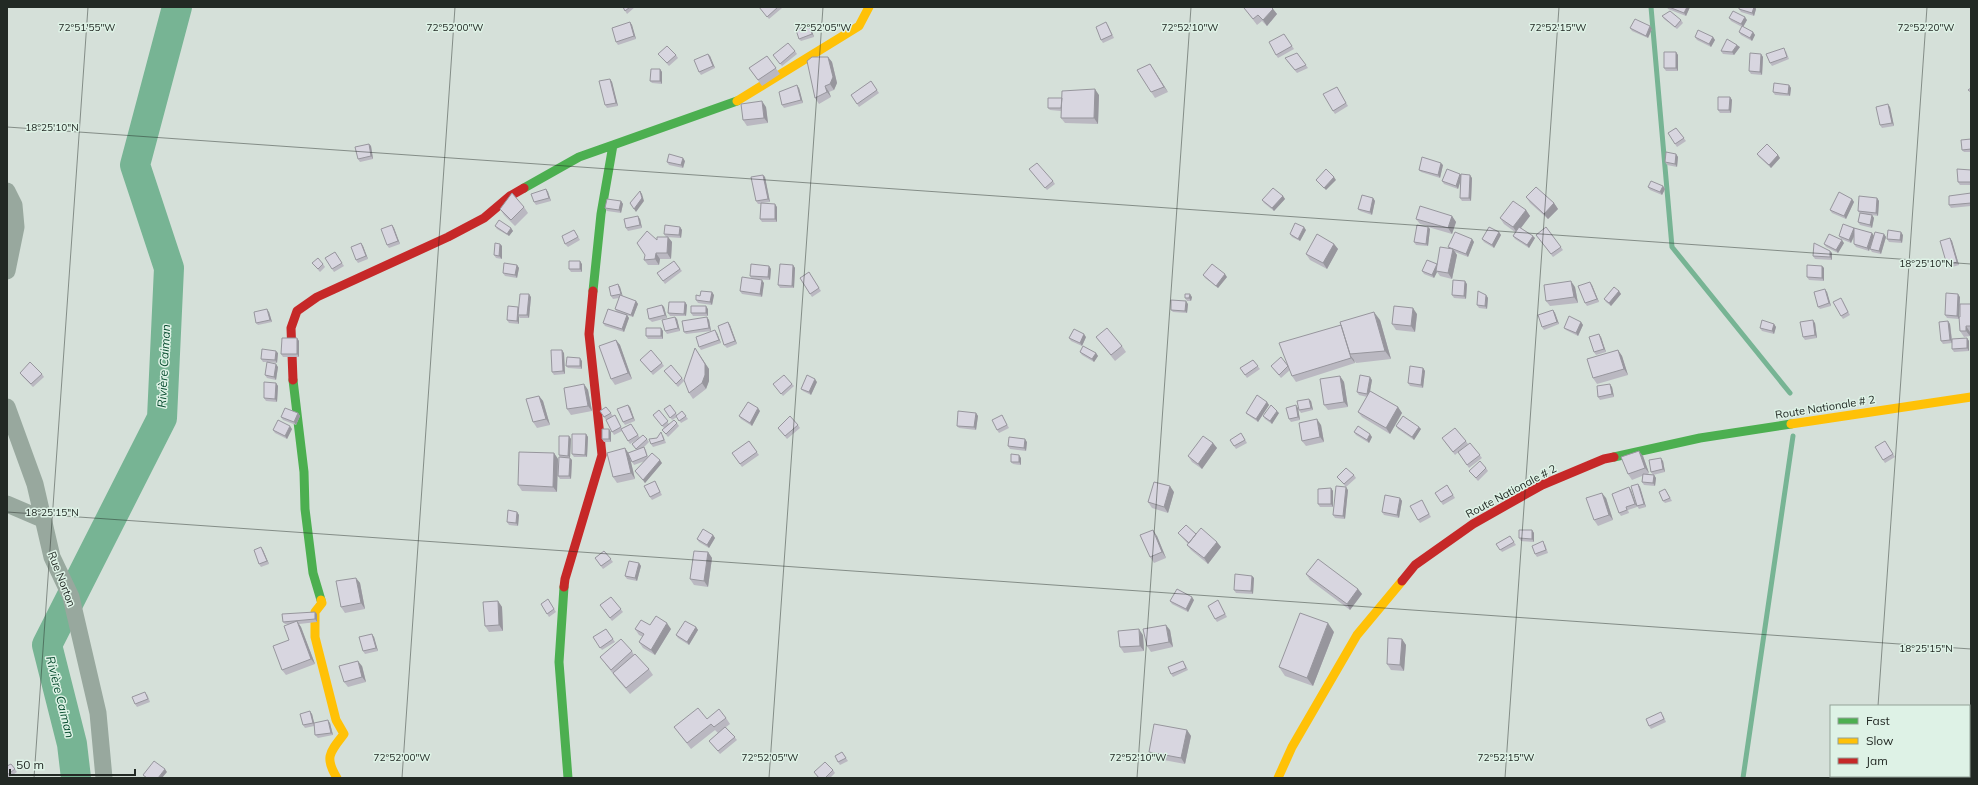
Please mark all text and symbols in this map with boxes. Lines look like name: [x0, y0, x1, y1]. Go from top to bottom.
text: 72°51'55"W: [59, 21, 115, 34]
text: 72°52'00"W: [427, 21, 483, 34]
text: 72°52'05"W: [795, 21, 851, 34]
text: 72°52'10"W: [1162, 21, 1218, 34]
text: 72°52'15"W: [1530, 21, 1586, 34]
text: 72°52'20"W: [1898, 21, 1954, 34]
text: 18°25'10"N: [25, 121, 79, 134]
text: 18°25'10"N: [1899, 257, 1953, 270]
water label: Rivière Caiman: [154, 324, 173, 408]
street label: Route Nationale # 2: [1774, 392, 1876, 422]
street label: Route Nationale # 2: [1463, 461, 1559, 521]
text: 18°25'15"N: [25, 506, 79, 519]
street label: Rue Norton: [45, 549, 79, 609]
text: 18°25'15"N: [1899, 642, 1953, 655]
water label: Rivière Caiman: [43, 654, 78, 739]
legend: [1830, 705, 1970, 777]
text: Fast: [1866, 713, 1890, 728]
text: Slow: [1866, 733, 1894, 748]
scale bar: [10, 751, 135, 777]
text: 72°52'00"W: [374, 751, 430, 764]
text: 72°52'05"W: [742, 751, 798, 764]
text: 72°52'10"W: [1110, 751, 1166, 764]
text: 72°52'15"W: [1478, 751, 1534, 764]
text: Jam: [1866, 753, 1888, 768]
text: 50 m: [16, 757, 44, 772]

